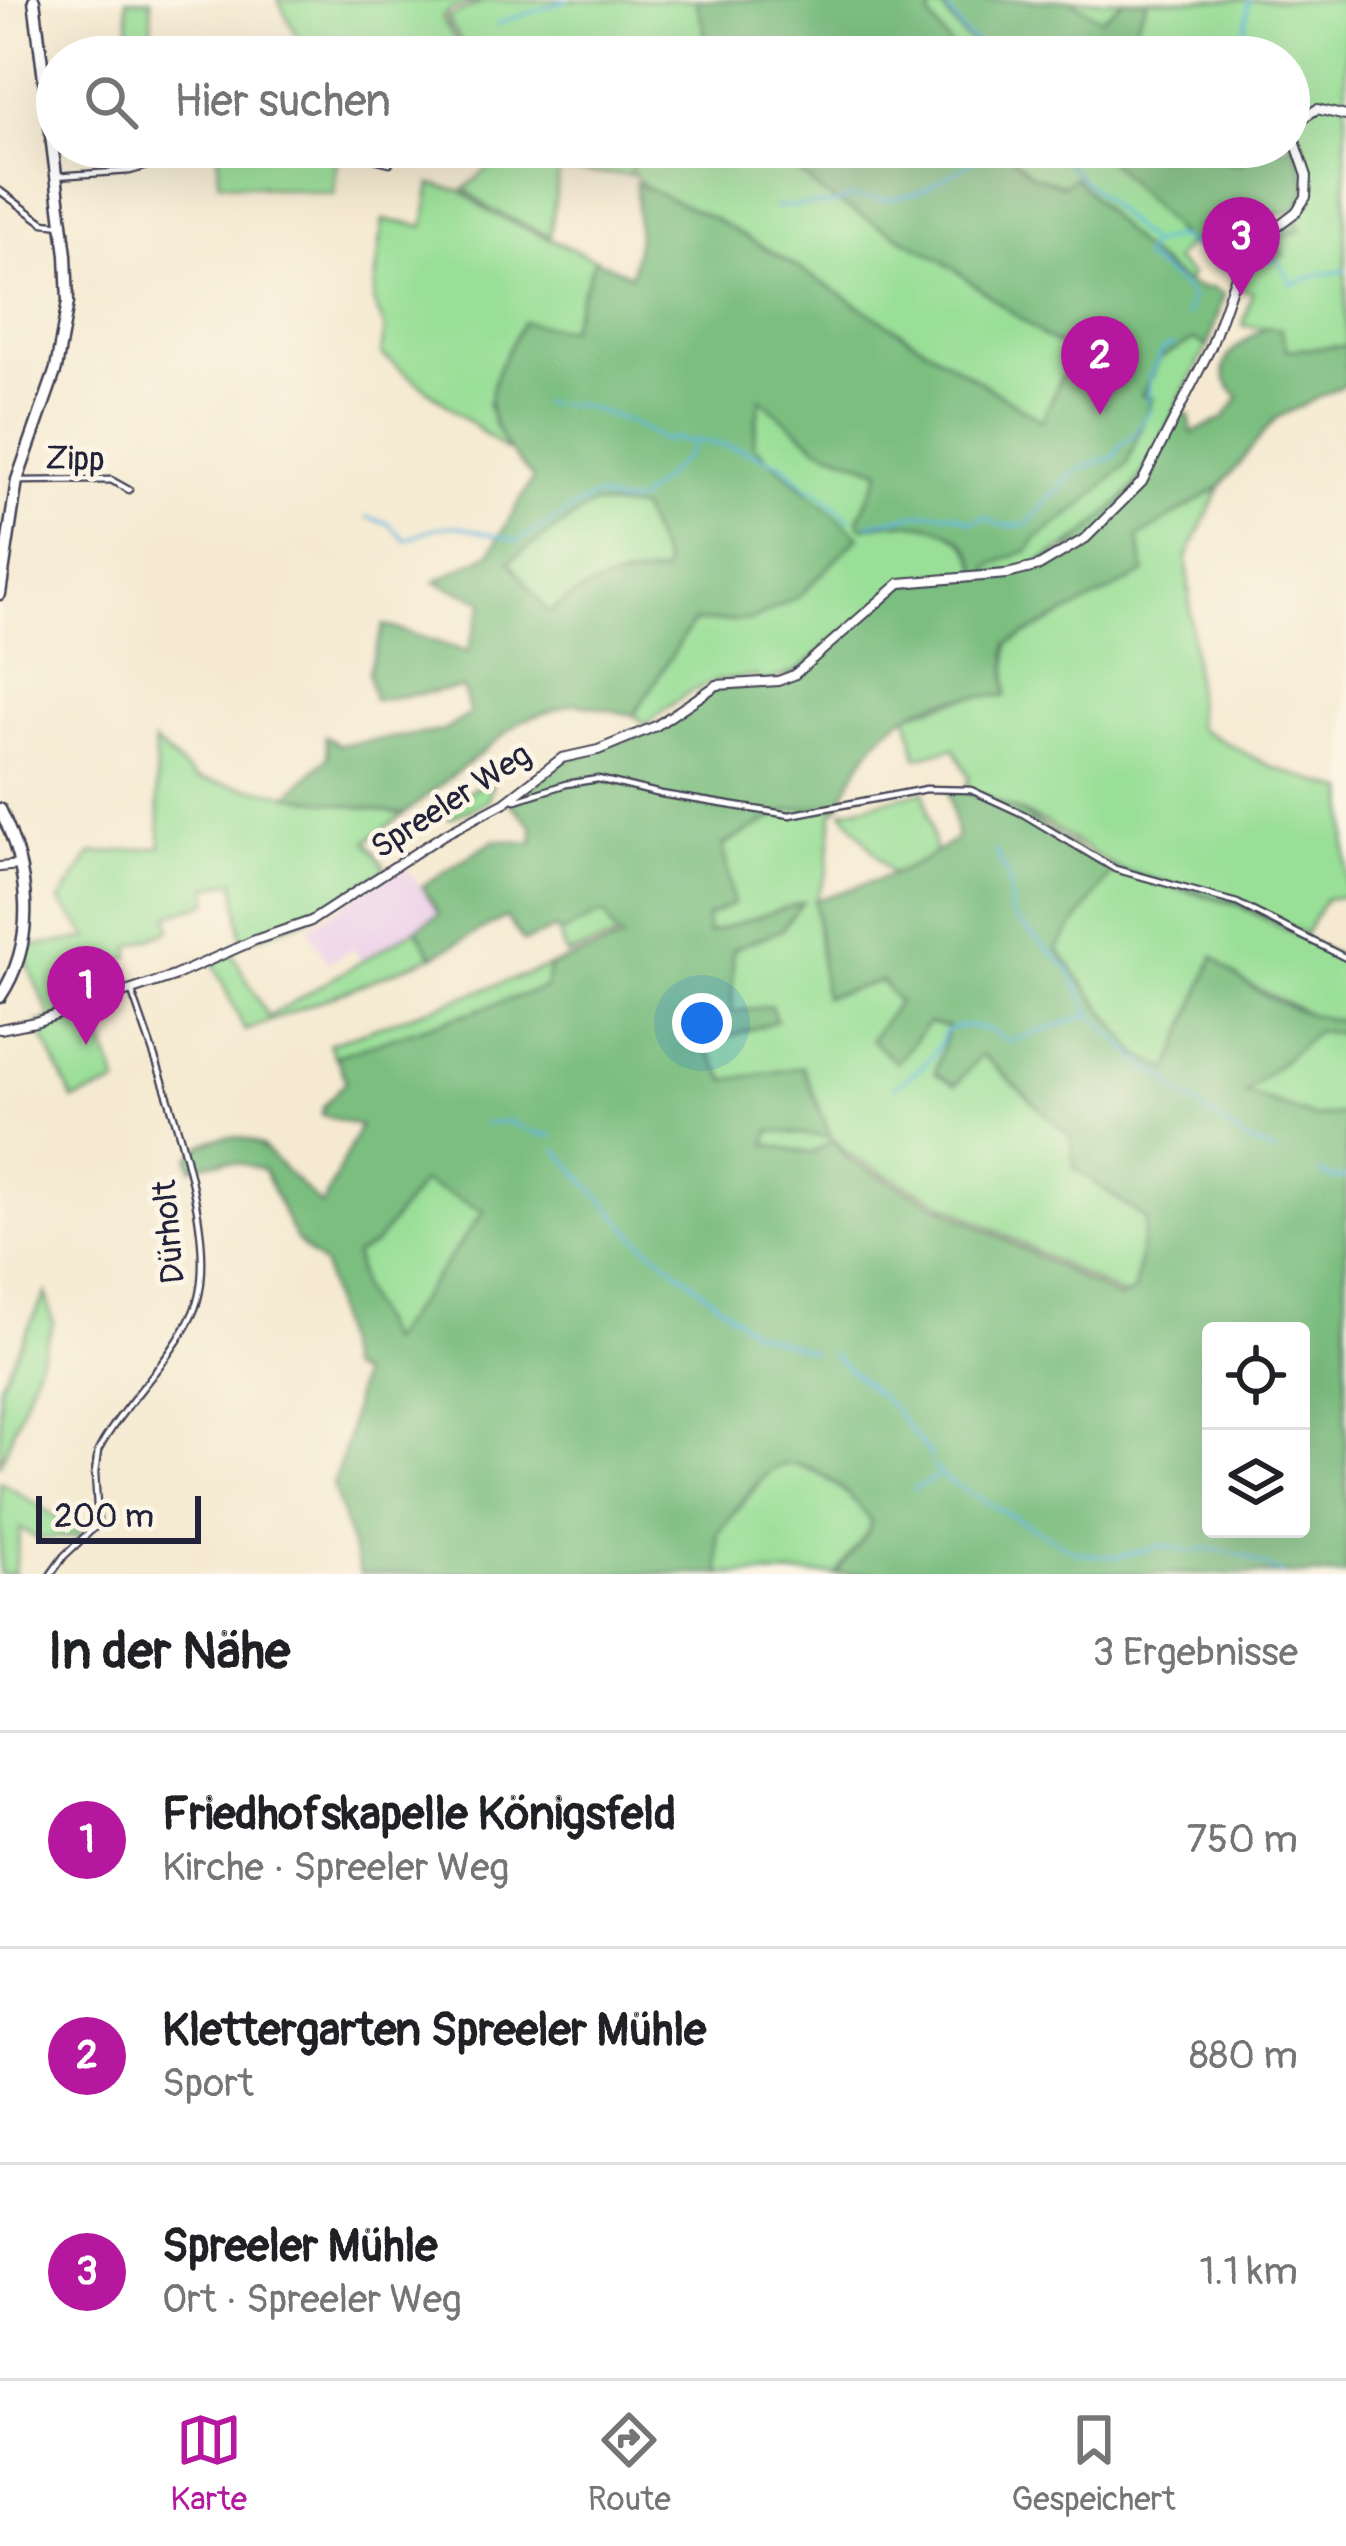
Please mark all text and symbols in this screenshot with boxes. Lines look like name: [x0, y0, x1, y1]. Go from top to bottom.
search box: [36, 36, 1310, 168]
icon: search: [78, 69, 144, 135]
text: Hier suchen: [174, 74, 391, 130]
pin: 3: [1202, 197, 1280, 296]
pin: 2: [1061, 316, 1139, 415]
street label: Zipp: [45, 437, 105, 481]
street label: Spreeler Weg: [363, 734, 539, 868]
pin: 1: [47, 946, 125, 1045]
your location: [672, 993, 732, 1053]
street label: Dürholt: [144, 1178, 194, 1286]
map controls: [1202, 1322, 1310, 1538]
button: locate: [1202, 1322, 1310, 1430]
button: layers: [1202, 1430, 1310, 1538]
scale bar: [36, 1490, 201, 1543]
text: 200 m: [54, 1496, 154, 1537]
text: In der Nähe: [48, 1620, 290, 1684]
text: 3 Ergebnisse: [1092, 1628, 1298, 1677]
text: Friedhofskapelle Königsfeld: [162, 1787, 676, 1843]
text: 1: [79, 1815, 95, 1864]
text: 750 m: [1186, 1815, 1298, 1864]
text: Kirche · Spreeler Weg: [162, 1843, 509, 1892]
text: Klettergarten Spreeler Mühle: [162, 2003, 706, 2059]
text: 2: [76, 2031, 98, 2080]
text: 880 m: [1189, 2031, 1298, 2080]
text: Sport: [162, 2059, 254, 2108]
text: Spreeler Mühle: [162, 2219, 437, 2275]
text: 3: [76, 2247, 98, 2296]
text: 1.1 km: [1200, 2247, 1298, 2296]
text: Ort · Spreeler Weg: [162, 2275, 462, 2324]
tab: Karte: [170, 2407, 247, 2520]
tab: Route: [588, 2407, 671, 2520]
tab: Gespeichert: [1011, 2407, 1176, 2520]

